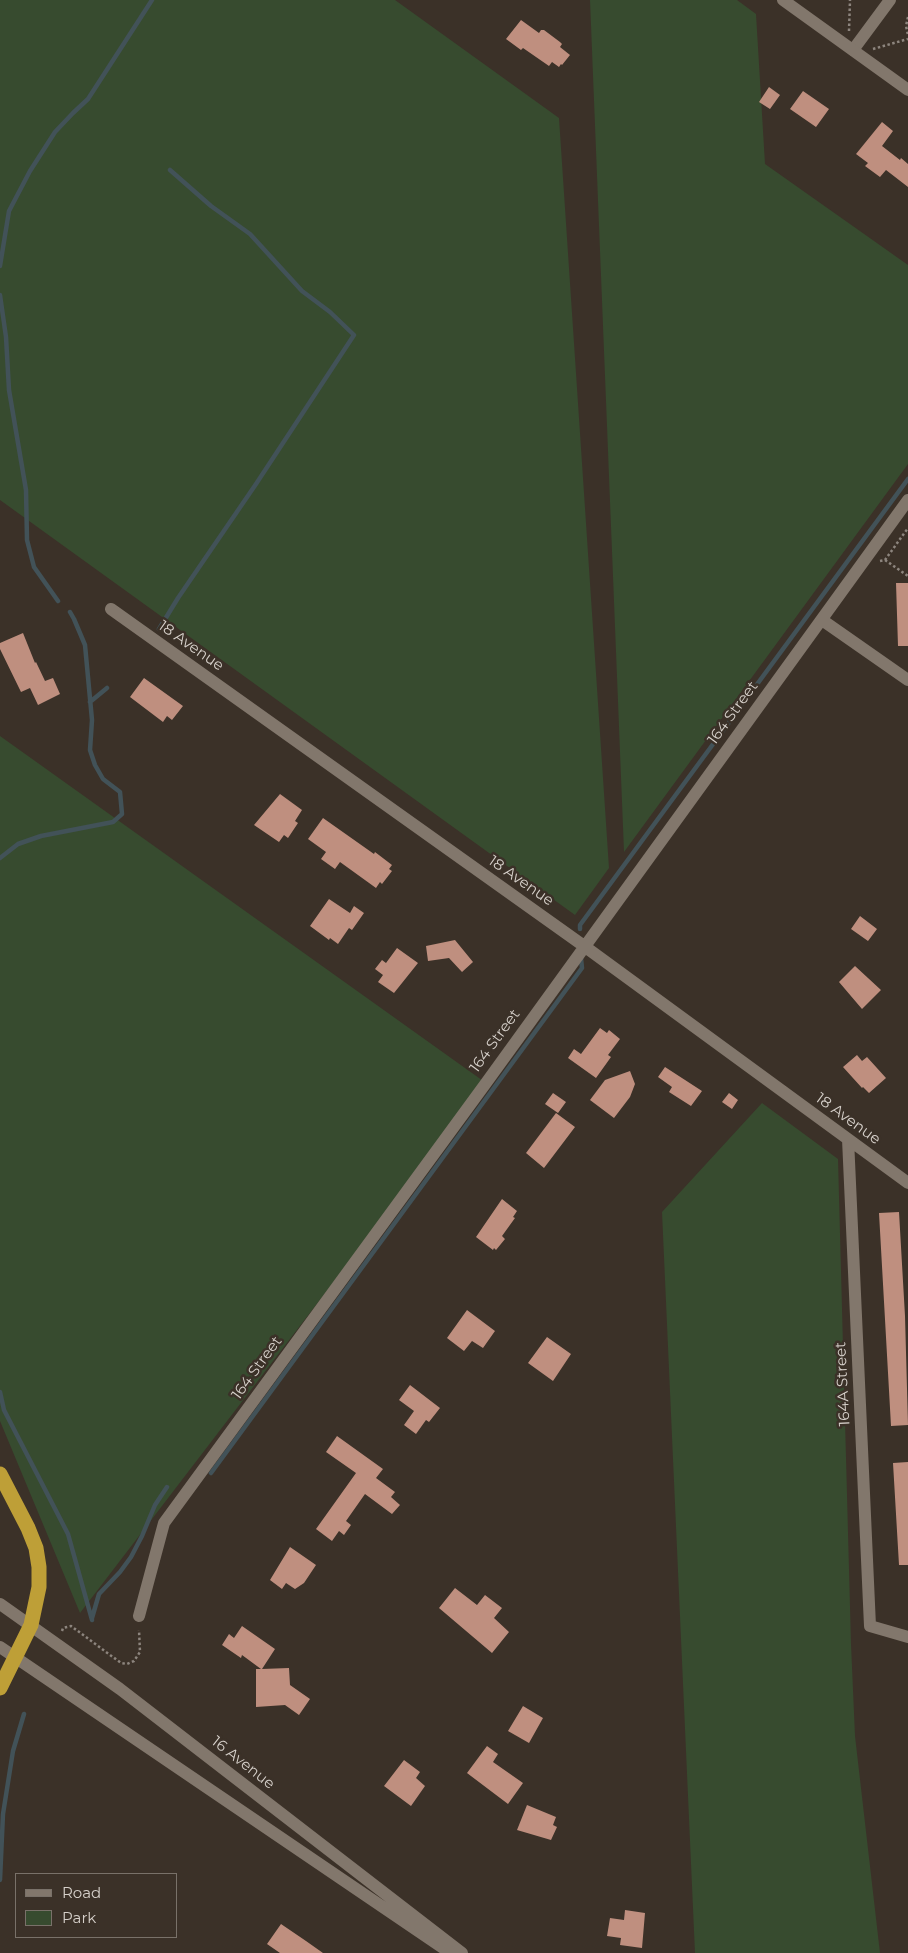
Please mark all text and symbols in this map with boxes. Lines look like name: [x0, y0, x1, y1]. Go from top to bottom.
street label: 18 Avenue: [155, 617, 227, 675]
street label: 164 Street: [704, 678, 762, 748]
street label: 18 Avenue: [485, 852, 557, 910]
street label: 164 Street: [466, 1006, 524, 1076]
street label: 18 Avenue: [812, 1090, 884, 1148]
street label: 164 Street: [228, 1333, 286, 1403]
street label: 164A Street: [832, 1341, 854, 1427]
street label: 16 Avenue: [208, 1733, 278, 1793]
legend: [15, 1873, 178, 1938]
text: Road: [62, 1883, 101, 1902]
text: Park: [62, 1908, 96, 1927]

